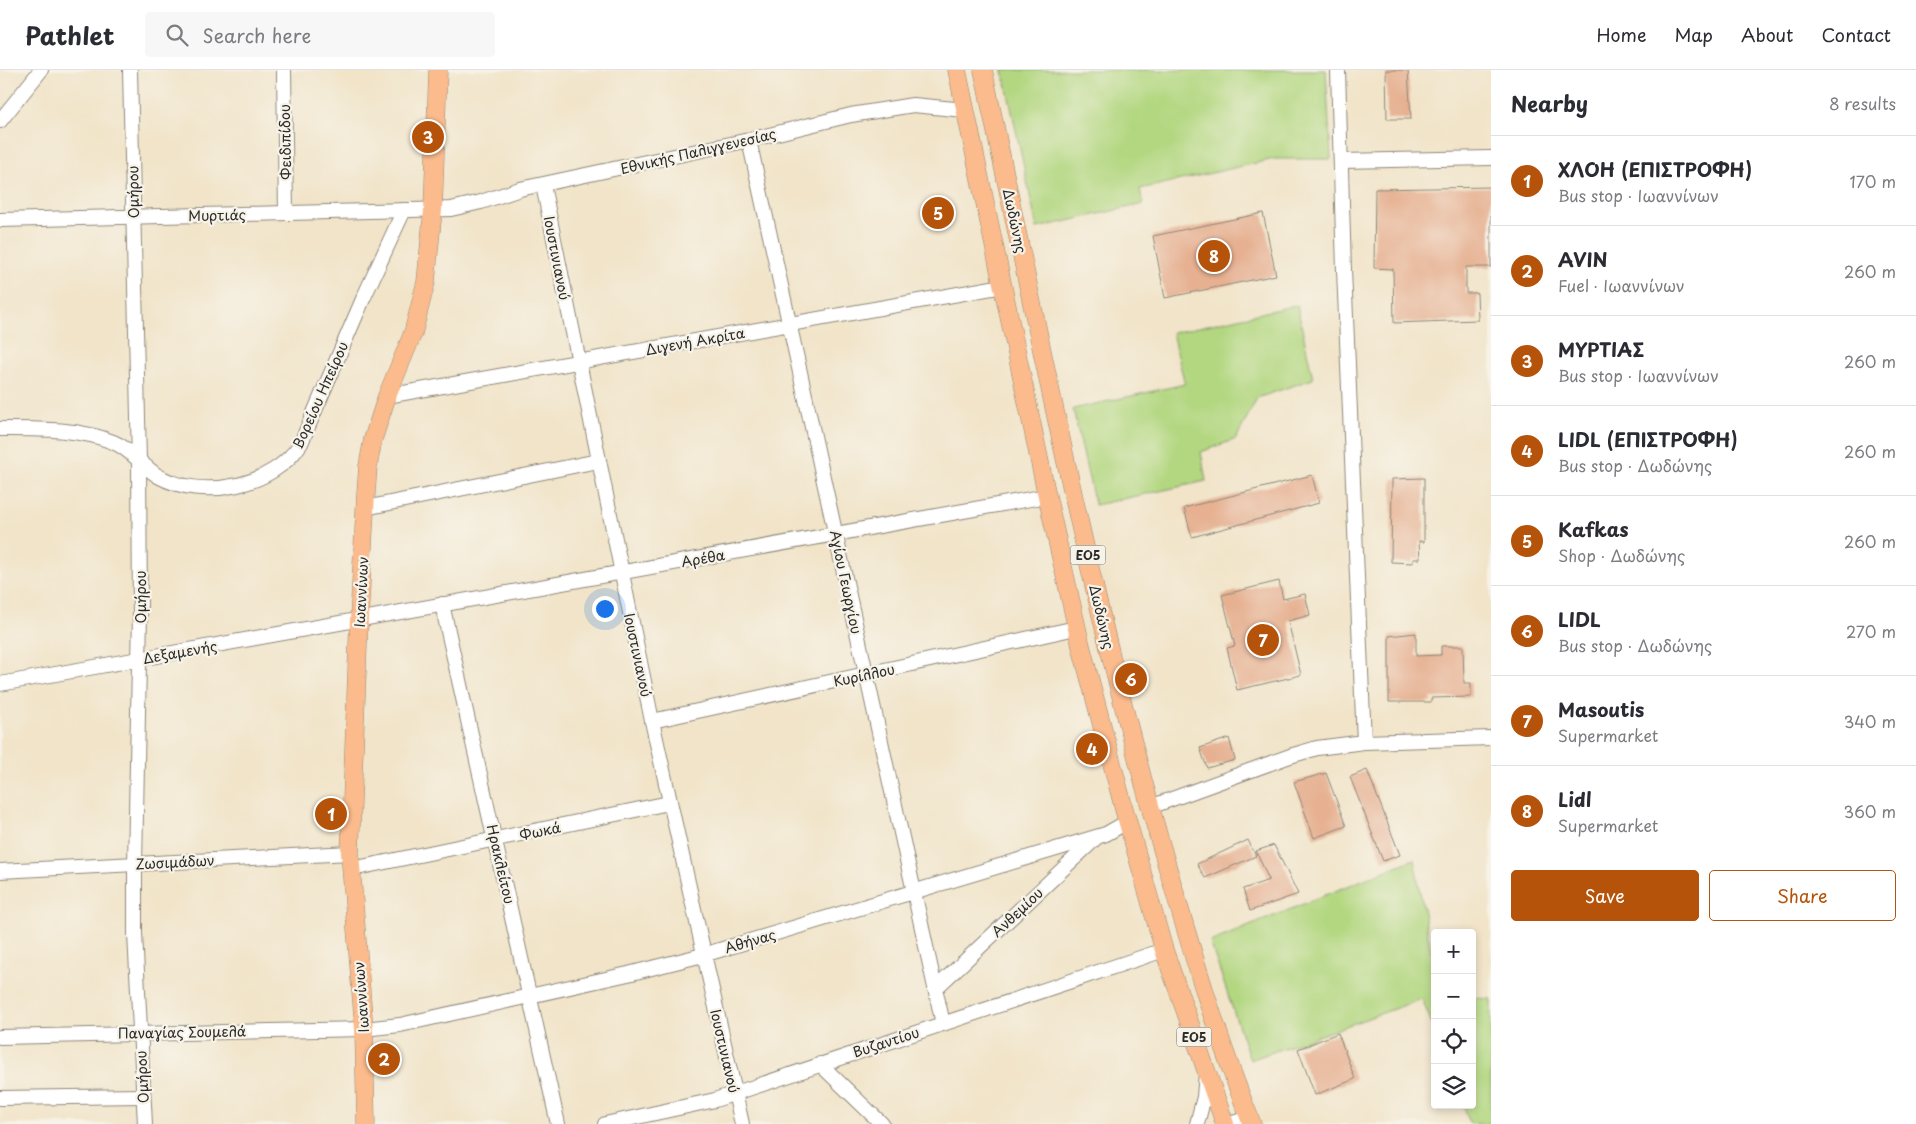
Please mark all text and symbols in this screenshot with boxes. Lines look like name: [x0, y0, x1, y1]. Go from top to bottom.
search box: [145, 12, 495, 57]
text: Pathlet: [25, 17, 115, 53]
icon: search: [163, 21, 191, 49]
text: Search here: [203, 21, 311, 49]
text: Home: [1596, 21, 1646, 48]
text: Map: [1674, 21, 1713, 48]
text: About: [1741, 21, 1793, 48]
text: Contact: [1821, 21, 1891, 48]
text: Nearby: [1511, 87, 1588, 119]
text: 8 results: [1829, 91, 1896, 115]
street label: Φειδιπίδου: [274, 104, 296, 180]
pin: 3: [412, 118, 444, 156]
street label: Εθνικής Παλιγγενεσίας: [618, 123, 778, 179]
text: ΧΛΟΗ (ΕΠΙΣΤΡΟΦΗ): [1558, 155, 1752, 183]
street label: Ομήρου: [122, 165, 144, 219]
text: 1: [1523, 169, 1531, 193]
text: 170 m: [1850, 169, 1896, 193]
text: Bus stop · Ιωαννίνων: [1558, 183, 1719, 207]
street label: Δωδώνης: [998, 187, 1032, 255]
pin: 5: [922, 194, 954, 232]
street label: Μυρτιάς: [188, 204, 246, 226]
street label: Ιουστινιανού: [539, 214, 575, 302]
pin: 8: [1198, 237, 1230, 275]
text: AVIN: [1558, 245, 1608, 273]
text: 2: [1521, 259, 1533, 283]
text: 260 m: [1844, 259, 1896, 283]
text: Fuel · Ιωαννίνων: [1558, 273, 1685, 297]
street label: Διγενή Ακρίτα: [644, 322, 746, 360]
text: ΜΥΡΤΙΑΣ: [1558, 335, 1644, 363]
street label: Βορείου Ηπείρου: [287, 338, 353, 452]
text: 3: [1522, 349, 1532, 373]
text: 260 m: [1844, 349, 1896, 373]
text: Bus stop · Ιωαννίνων: [1558, 363, 1719, 387]
text: LIDL (ΕΠΙΣΤΡΟΦΗ): [1558, 425, 1738, 453]
text: 4: [1522, 439, 1532, 463]
text: 260 m: [1844, 439, 1896, 463]
text: Bus stop · Δωδώνης: [1558, 453, 1712, 477]
text: Kafkas: [1558, 515, 1629, 543]
street label: Αγίου Γεωργίου: [825, 528, 867, 636]
text: 5: [1522, 529, 1532, 553]
text: 260 m: [1844, 529, 1896, 553]
text: Shop · Δωδώνης: [1558, 543, 1685, 567]
street label: Αρέθα: [679, 544, 727, 572]
road number: ΕΟ5: [1070, 546, 1106, 564]
street label: Ιωαννίνων: [349, 556, 373, 628]
street label: Ομήρου: [130, 571, 151, 623]
street label: Δωδώνης: [1084, 583, 1120, 651]
your location: [592, 596, 618, 622]
text: LIDL: [1558, 605, 1601, 633]
street label: Ιουστινιανού: [619, 611, 657, 699]
text: 6: [1521, 619, 1533, 643]
text: 270 m: [1846, 619, 1896, 643]
pin: 7: [1247, 621, 1279, 659]
text: Bus stop · Δωδώνης: [1558, 633, 1712, 657]
street label: Δεξαμενής: [141, 635, 219, 669]
street label: Κυρίλλου: [831, 658, 897, 692]
pin: 6: [1115, 660, 1147, 698]
text: Masoutis: [1558, 695, 1644, 723]
text: 7: [1522, 709, 1532, 733]
text: 340 m: [1844, 709, 1896, 733]
text: Supermarket: [1558, 723, 1658, 747]
pin: 4: [1076, 730, 1108, 768]
text: Lidl: [1558, 785, 1592, 813]
pin: 1: [315, 795, 347, 833]
text: 8: [1522, 799, 1532, 823]
text: 360 m: [1844, 799, 1896, 823]
text: Supermarket: [1558, 813, 1658, 837]
street label: Φωκά: [517, 816, 563, 846]
street label: Ηρακλείτου: [482, 822, 520, 906]
street label: Ζωσιμάδων: [135, 849, 215, 875]
button: Save: [1511, 870, 1699, 921]
button: Share: [1709, 870, 1896, 921]
street label: Ανθεμίου: [986, 882, 1048, 942]
street label: Αθήνας: [722, 924, 778, 958]
map controls: [1431, 929, 1476, 1109]
button: +: [1431, 929, 1476, 974]
street label: Ιωαννίνων: [348, 961, 374, 1033]
button: −: [1431, 974, 1476, 1019]
street label: Ιουστινιανού: [705, 1007, 745, 1095]
button: locate: [1431, 1019, 1476, 1064]
street label: Παναγίας Σουμελά: [118, 1020, 246, 1044]
street label: Βυζαντίου: [850, 1021, 922, 1063]
road number: ΕΟ5: [1176, 1028, 1212, 1046]
pin: 2: [368, 1040, 400, 1078]
street label: Ομήρου: [130, 1050, 154, 1104]
button: layers: [1431, 1064, 1476, 1109]

